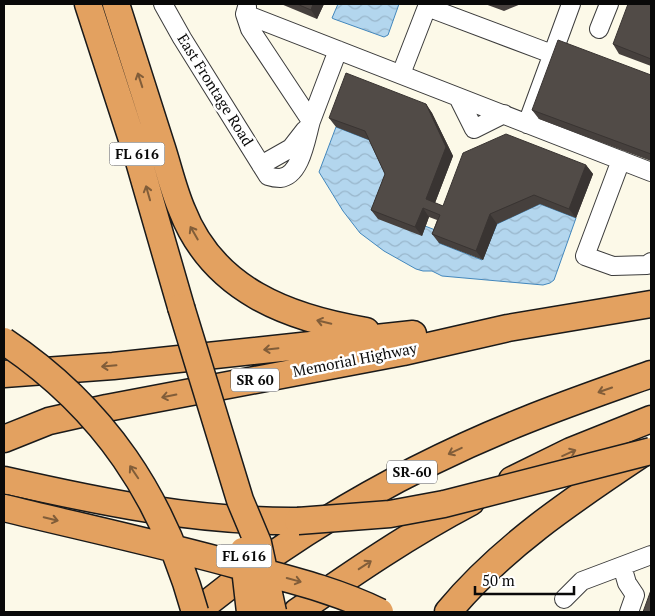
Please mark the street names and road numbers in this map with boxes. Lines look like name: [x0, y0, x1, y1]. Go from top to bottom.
street label: East Frontage Road: [173, 30, 258, 149]
road number: FL 616: [110, 142, 164, 166]
street label: Memorial Highway: [291, 337, 419, 381]
road number: SR 60: [231, 368, 279, 392]
road number: SR-60: [387, 461, 437, 484]
road number: FL 616: [216, 544, 272, 568]

